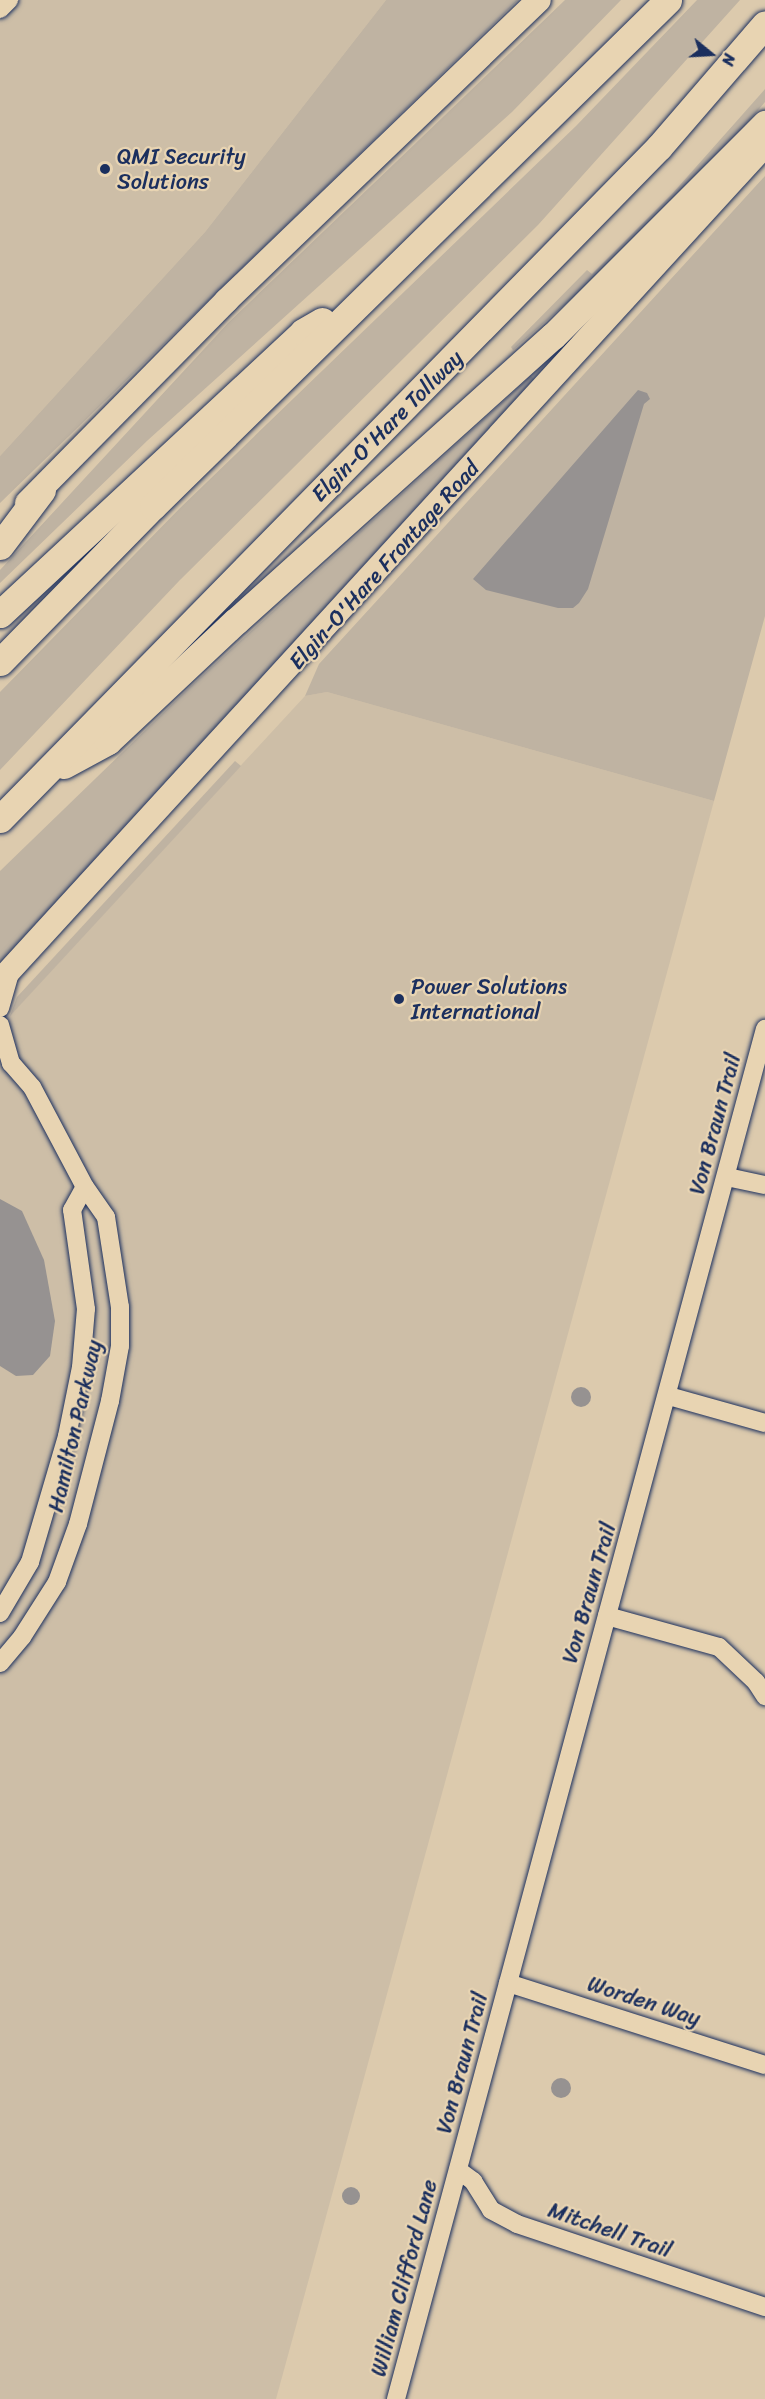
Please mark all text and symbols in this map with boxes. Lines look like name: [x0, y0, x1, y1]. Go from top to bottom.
north arrow: [681, 24, 741, 84]
text: N: [713, 50, 744, 69]
place label: QMI Security Solutions: [117, 143, 248, 194]
marker: QMI Security Solutions: [98, 162, 112, 176]
street label: Elgin-O'Hare Tollway: [306, 345, 468, 507]
street label: Elgin-O'Hare Frontage Road: [284, 456, 484, 674]
place label: Power Solutions International: [411, 973, 569, 1024]
marker: Power Solutions International: [392, 992, 406, 1006]
street label: Von Braun Trail: [683, 1050, 747, 1198]
street label: Hamilton Parkway: [42, 1337, 108, 1515]
street label: Von Braun Trail: [556, 1519, 622, 1667]
street label: Worden Way: [584, 1970, 704, 2032]
street label: Von Braun Trail: [430, 1989, 494, 2137]
street label: William Clifford Lane: [365, 2177, 443, 2379]
street label: Mitchell Trail: [545, 2197, 675, 2263]

